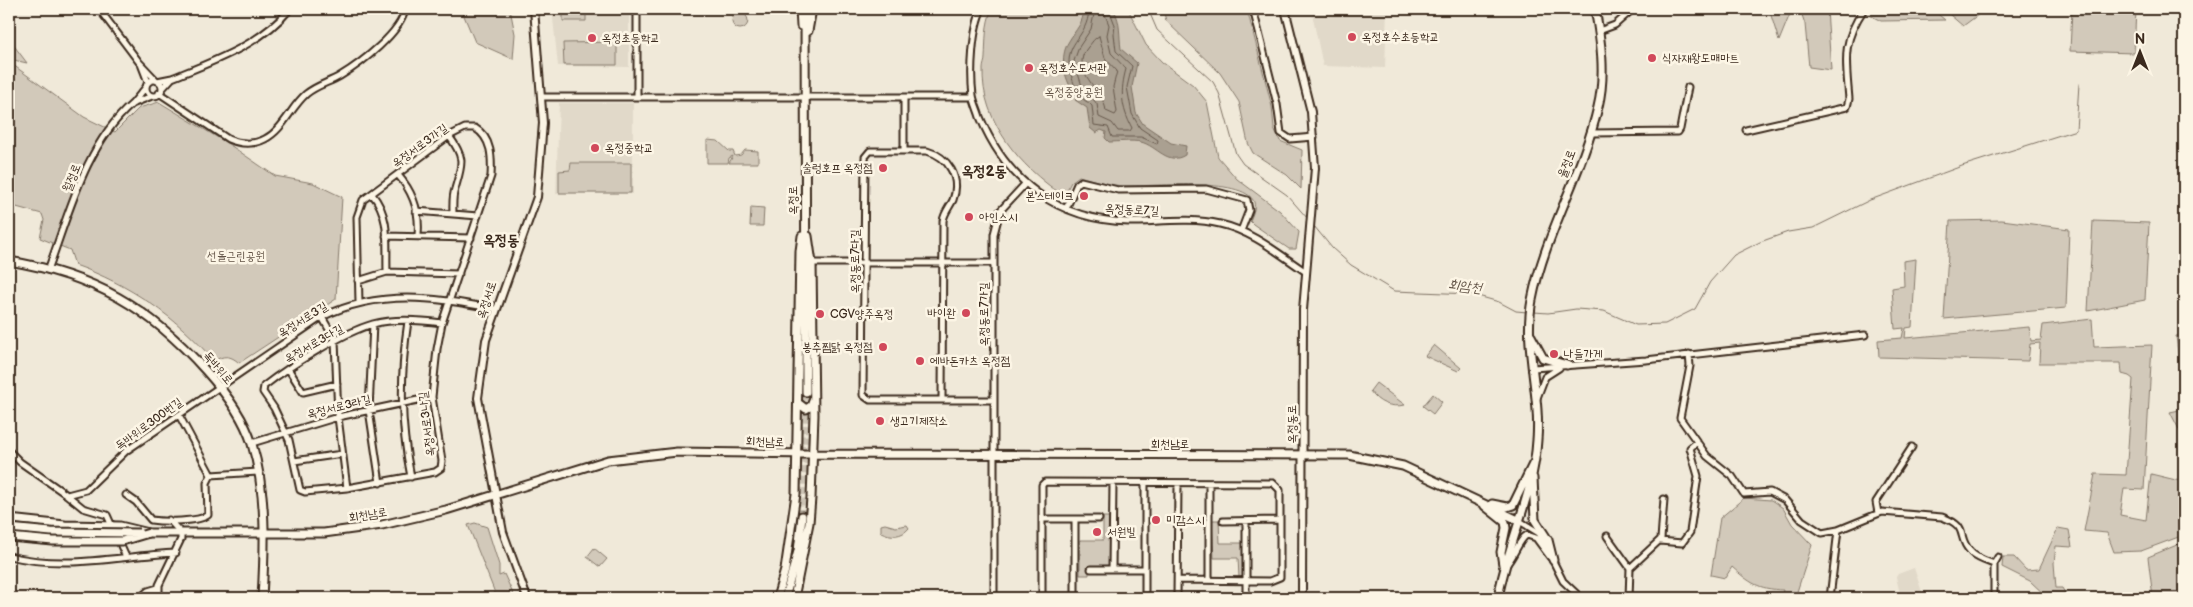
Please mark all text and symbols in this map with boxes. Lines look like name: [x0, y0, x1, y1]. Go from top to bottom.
north arrow: [2116, 28, 2166, 78]
place label: 옥정호수초등학교: [1362, 30, 1439, 45]
place label: 옥정초등학교: [602, 31, 660, 46]
marker: 옥정호수초등학교: [1346, 31, 1358, 43]
text: N: [2135, 31, 2145, 48]
marker: 옥정초등학교: [586, 32, 598, 44]
place label: 식자재왕도매마트: [1662, 51, 1739, 66]
marker: 식자재왕도매마트: [1646, 52, 1658, 64]
place label: 옥정호수도서관: [1039, 61, 1107, 76]
marker: 옥정호수도서관: [1023, 62, 1035, 74]
park label: 옥정중앙공원: [1045, 85, 1103, 100]
street label: 옥정서로3가길: [389, 121, 451, 171]
place label: 옥정중학교: [605, 141, 653, 156]
marker: 옥정중학교: [589, 142, 601, 154]
street label: 율정로: [1555, 148, 1579, 180]
place label: 술렁호프 옥정점: [802, 161, 873, 176]
street label: 월정로: [60, 162, 84, 194]
marker: 술렁호프 옥정점: [877, 162, 889, 174]
district label: 옥정2동: [961, 162, 1007, 181]
street label: 옥정로: [786, 186, 801, 214]
place label: 본스테이크: [1026, 189, 1074, 204]
marker: 본스테이크: [1078, 190, 1090, 202]
street label: 옥정동로7길: [1105, 201, 1160, 219]
place label: 아인스시: [979, 210, 1018, 225]
marker: 아인스시: [963, 211, 975, 223]
street label: 옥정동로7다길: [848, 229, 863, 293]
district label: 옥정동: [483, 231, 519, 250]
park label: 선돌근린공원: [207, 249, 265, 264]
water label: 회암천: [1447, 276, 1485, 297]
street label: 옥정서로: [474, 279, 500, 321]
street label: 옥정동로7가길: [977, 282, 992, 346]
street label: 옥정서로3길: [275, 299, 331, 341]
place label: 바이완: [927, 306, 956, 321]
place label: CGV양주옥정: [830, 307, 894, 322]
marker: 바이완: [960, 307, 972, 319]
marker: CGV양주옥정: [814, 308, 826, 320]
street label: 옥정서로3다길: [282, 321, 346, 367]
place label: 봉추찜닭 옥정점: [802, 340, 873, 355]
marker: 봉추찜닭 옥정점: [877, 341, 889, 353]
place label: 나들가게: [1564, 347, 1603, 362]
street label: 독바위로: [200, 348, 236, 388]
marker: 나들가게: [1548, 348, 1560, 360]
place label: 에바돈카츠 옥정점: [930, 354, 1011, 369]
marker: 에바돈카츠 옥정점: [914, 355, 926, 367]
street label: 옥정서로3나길: [416, 390, 438, 457]
street label: 옥정서로3라길: [305, 392, 373, 422]
street label: 독바위로300번길: [112, 394, 186, 453]
street label: 옥정동로: [1285, 405, 1300, 443]
place label: 생고기제작소: [890, 414, 948, 429]
marker: 생고기제작소: [874, 415, 886, 427]
street label: 회천남로: [745, 434, 785, 450]
street label: 회천남로: [1151, 437, 1189, 452]
street label: 회천남로: [348, 505, 388, 525]
place label: 미감스시: [1166, 513, 1205, 528]
marker: 미감스시: [1150, 514, 1162, 526]
place label: 서원빌: [1107, 525, 1136, 540]
marker: 서원빌: [1091, 526, 1103, 538]

